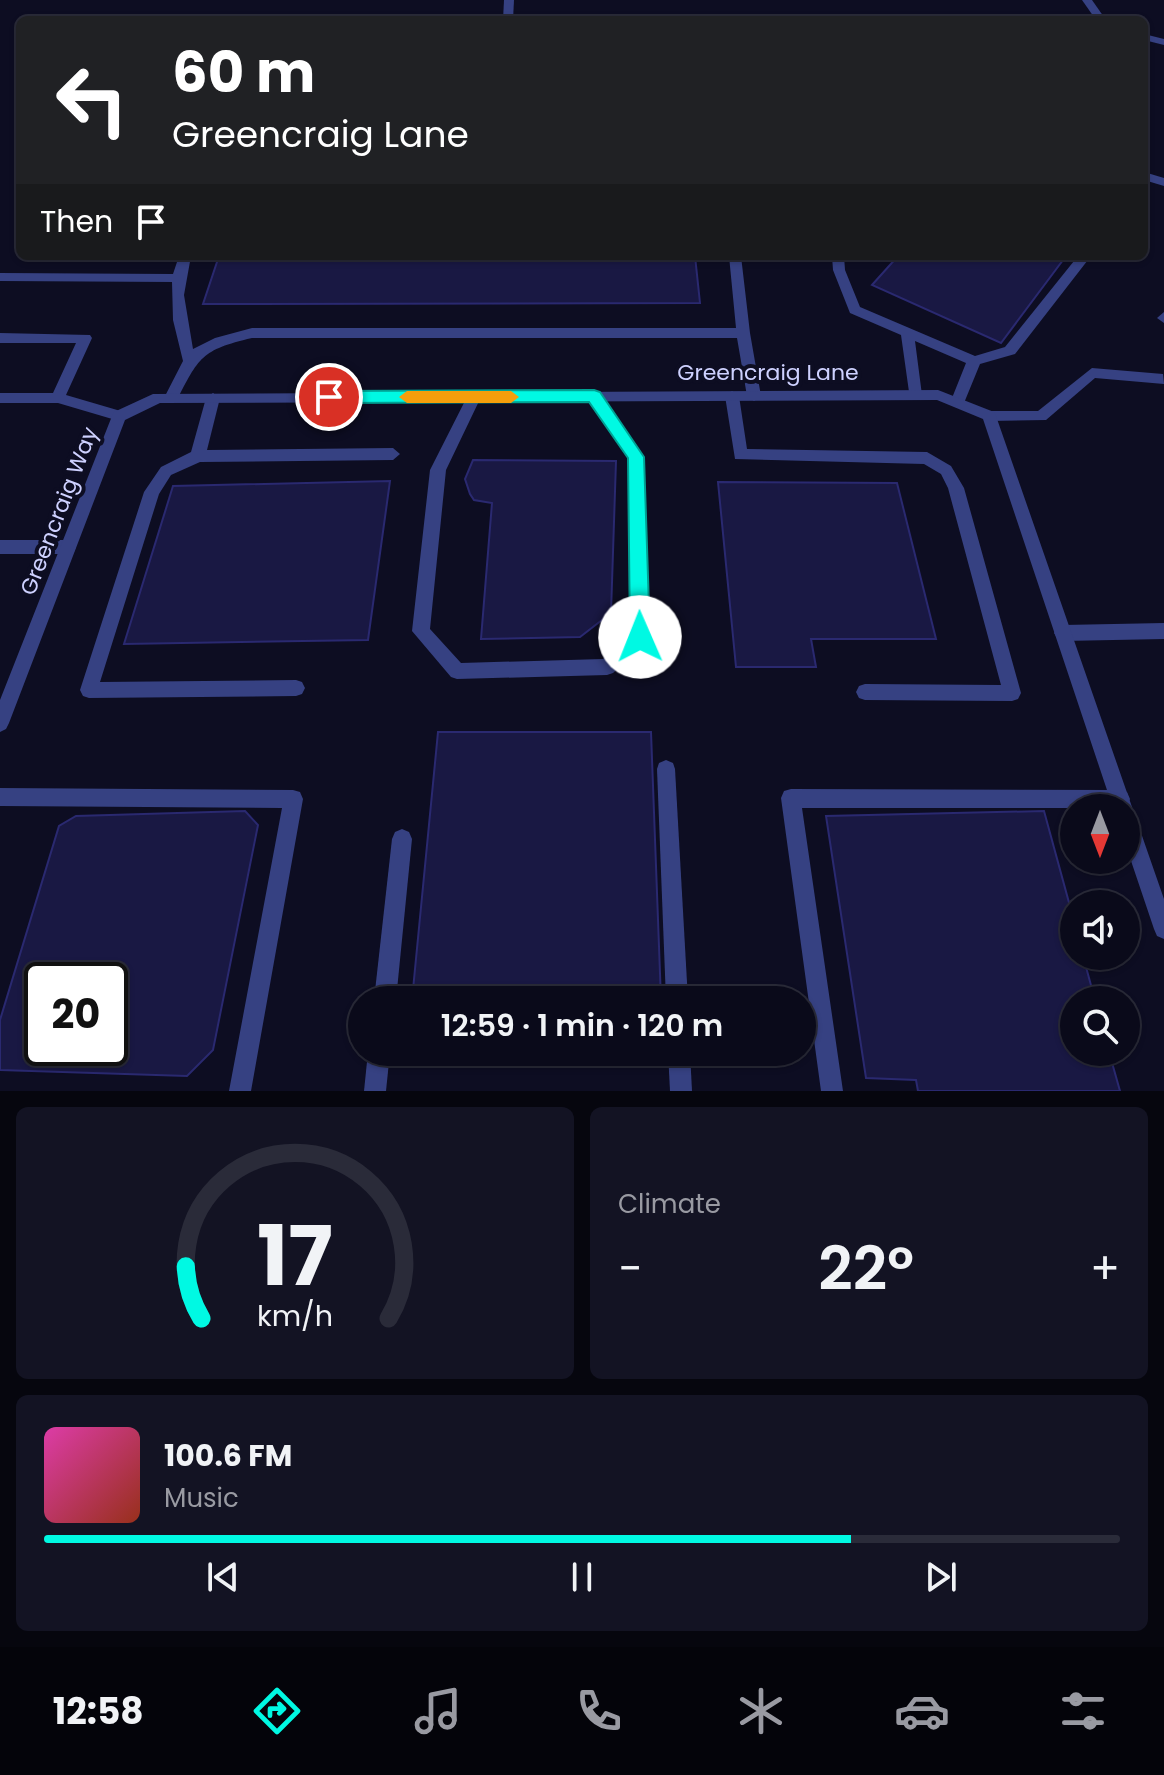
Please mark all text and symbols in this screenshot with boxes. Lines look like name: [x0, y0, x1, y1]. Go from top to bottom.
text: 60 m: [172, 33, 315, 112]
icon: left: [40, 48, 144, 152]
text: Greencraig Lane: [172, 109, 469, 160]
text: Then: [40, 200, 113, 243]
icon: arrive: [129, 200, 173, 244]
street label: Greencraig Lane: [677, 357, 859, 388]
pin: [295, 363, 363, 431]
icon: arrive: [307, 375, 351, 419]
street label: Greencraig Way: [13, 422, 106, 600]
position arrow: [598, 595, 682, 679]
north arrow: [1060, 794, 1140, 874]
map controls: [1060, 794, 1140, 1066]
button: sound: [1060, 890, 1140, 970]
speed limit sign: 20: [24, 962, 128, 1066]
button: search: [1060, 986, 1140, 1066]
text: 12:59 · 1 min · 120 m: [441, 1004, 723, 1047]
text: Climate: [618, 1186, 721, 1222]
text: 17: [257, 1198, 333, 1314]
text: 22°: [818, 1227, 914, 1311]
text: −: [618, 1238, 642, 1299]
text: +: [1090, 1238, 1120, 1299]
text: km/h: [257, 1296, 333, 1336]
text: 100.6 FM: [164, 1434, 292, 1477]
text: Music: [164, 1480, 239, 1516]
icon: previous: [201, 1555, 245, 1599]
icon: pause: [560, 1555, 604, 1599]
icon: next: [919, 1555, 963, 1599]
icon: directions: [249, 1683, 305, 1739]
icon: music: [410, 1683, 466, 1739]
icon: phone: [571, 1683, 627, 1739]
icon: climate: [733, 1683, 789, 1739]
icon: car: [894, 1683, 950, 1739]
icon: filters: [1055, 1683, 1111, 1739]
text: 12:58: [53, 1686, 144, 1737]

